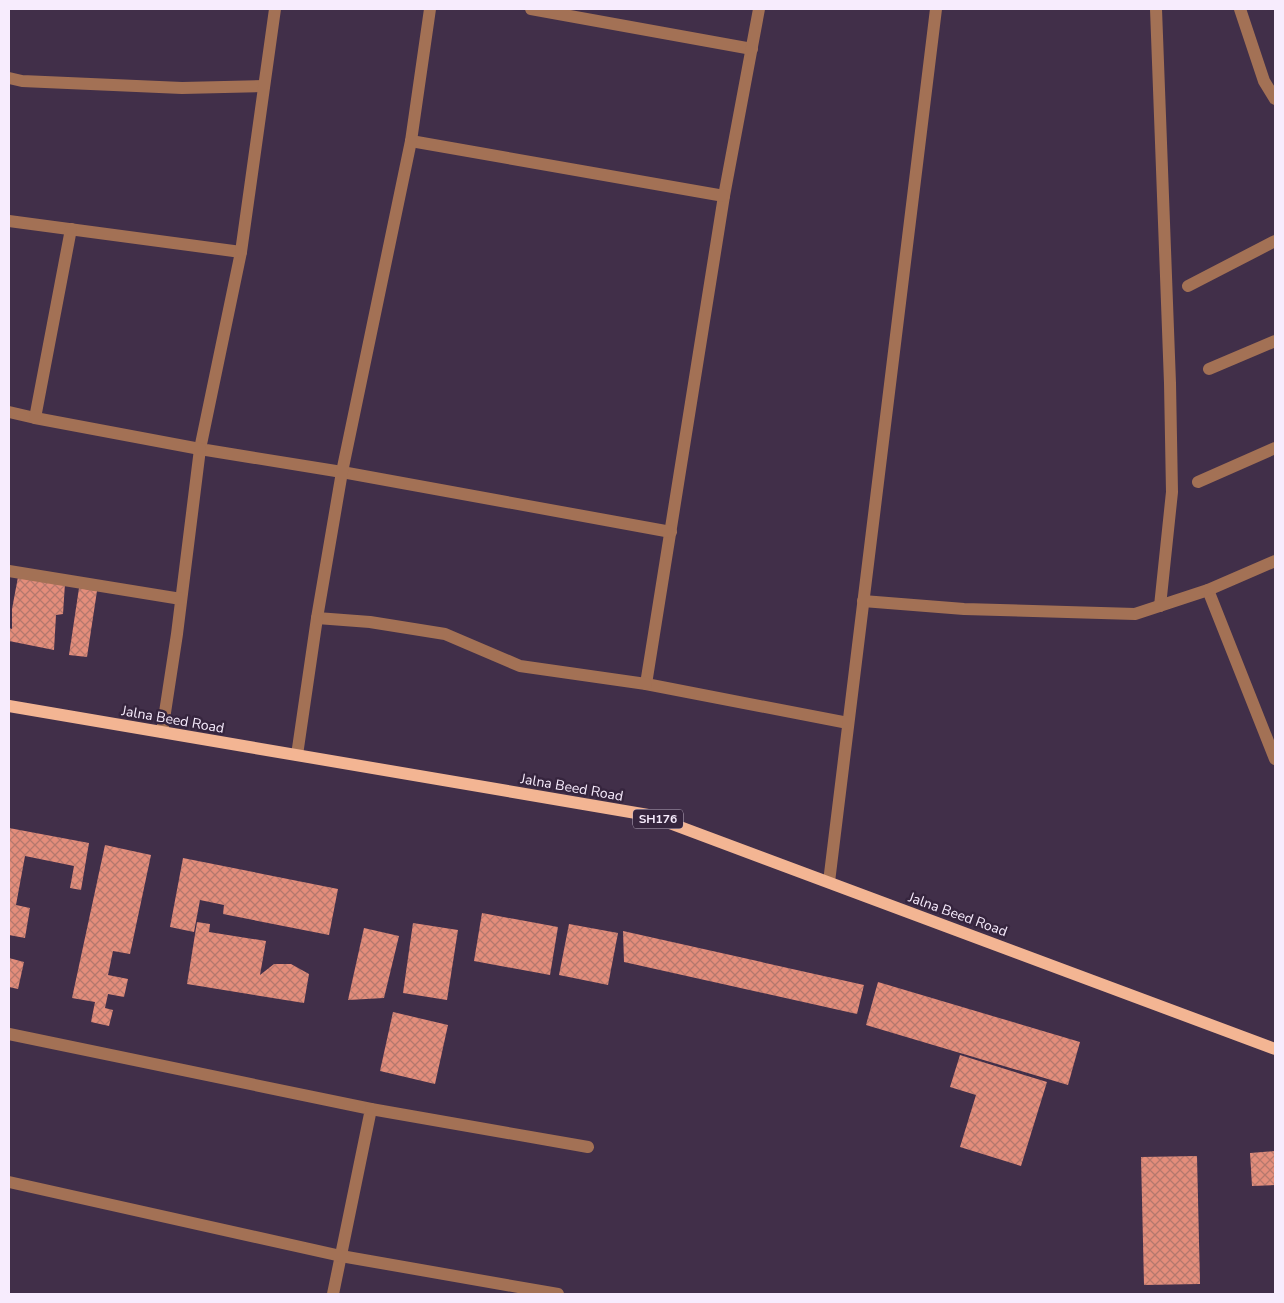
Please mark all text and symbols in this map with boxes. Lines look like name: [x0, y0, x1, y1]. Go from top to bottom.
street label: Jalna Beed Road: [119, 701, 226, 738]
street label: Jalna Beed Road: [518, 769, 625, 806]
road number: SH176: [633, 810, 683, 829]
street label: Jalna Beed Road: [905, 887, 1010, 941]

